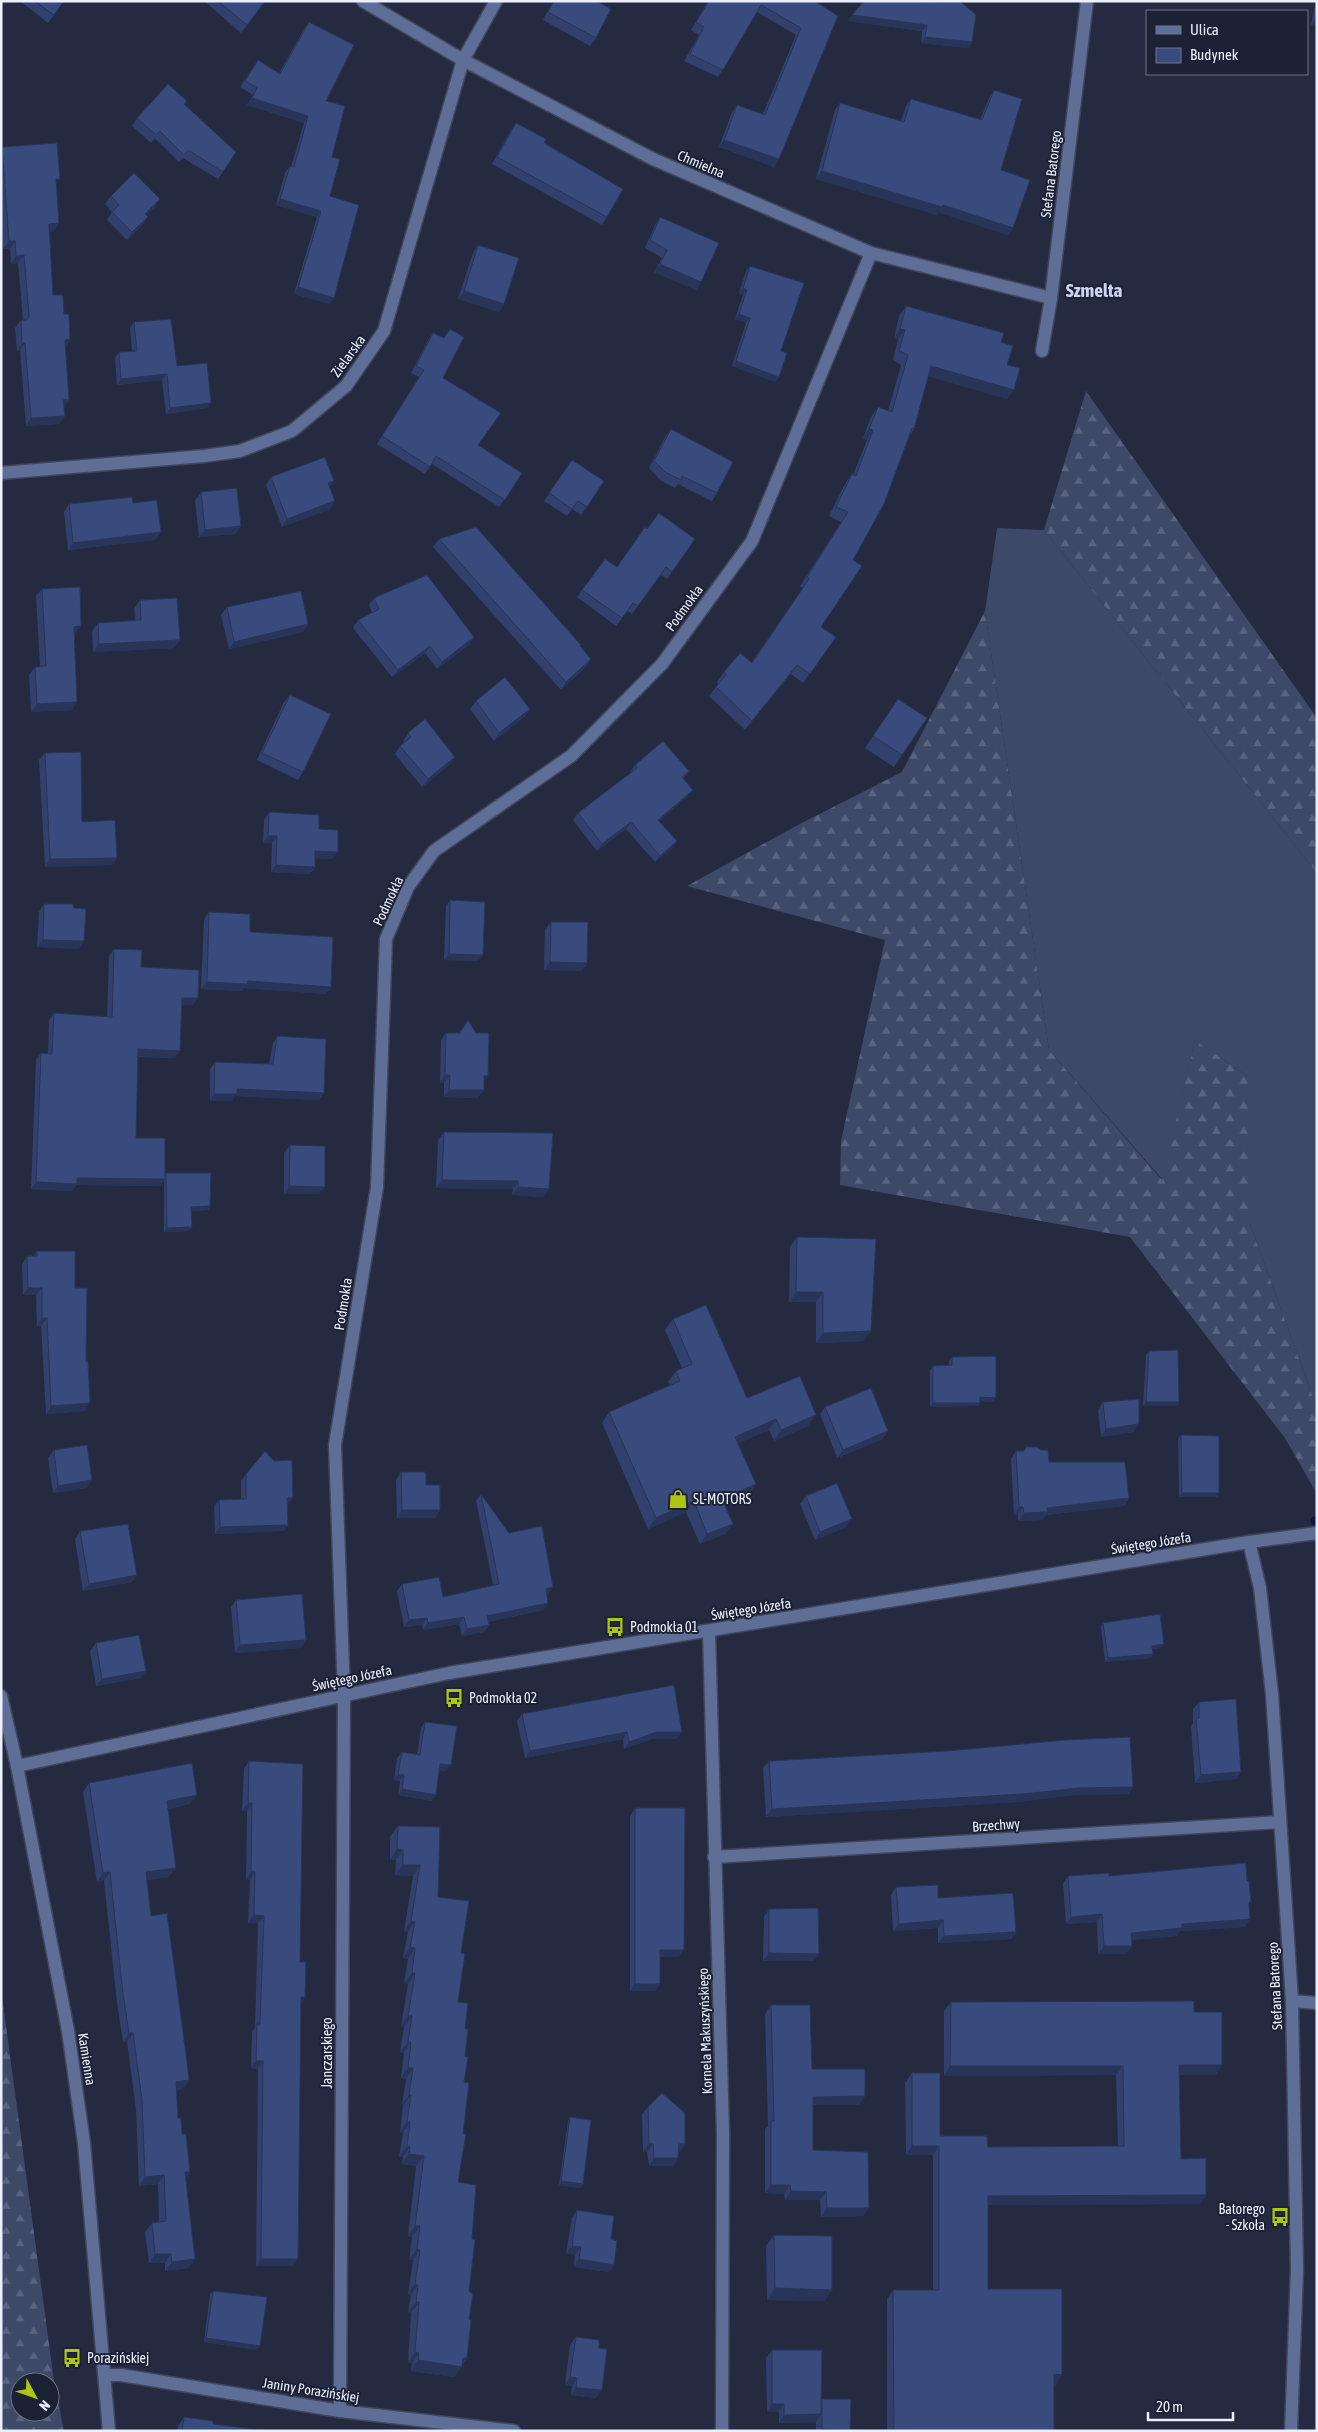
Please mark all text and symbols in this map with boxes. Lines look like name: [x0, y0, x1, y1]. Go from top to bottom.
legend: [1146, 10, 1308, 75]
text: Ulica: [1190, 21, 1219, 38]
text: Budynek: [1190, 46, 1239, 63]
street label: Stefana Batorego: [1038, 129, 1064, 219]
street label: Chmielna: [675, 147, 727, 181]
district label: Szmelta: [1066, 279, 1122, 301]
street label: Zielarska: [327, 332, 369, 380]
street label: Podmokła: [662, 582, 706, 634]
street label: Podmokła: [370, 874, 406, 928]
street label: Podmokła: [331, 1277, 355, 1331]
shop icon: SL-MOTORS: [667, 1488, 689, 1510]
place label: SL-MOTORS: [693, 1491, 751, 1507]
street label: Świętego Józefa: [1110, 1529, 1192, 1557]
street label: Świętego Józefa: [710, 1595, 792, 1623]
bus stop icon: Podmokła 01: [604, 1616, 626, 1638]
place label: Podmokła 01: [630, 1619, 698, 1635]
street label: Świętego Józefa: [311, 1662, 393, 1694]
bus stop icon: Podmokła 02: [443, 1687, 465, 1709]
place label: Podmokła 02: [469, 1690, 537, 1706]
street label: Brzechwy: [971, 1815, 1021, 1835]
street label: Stefana Batorego: [1265, 1942, 1285, 2030]
street label: Kornela Makuszyńskiego: [695, 1968, 715, 2094]
street label: Janczarskiego: [319, 2017, 335, 2089]
street label: Kamienna: [75, 2032, 99, 2086]
place label: Batorego - Szkoła: [1219, 2201, 1265, 2233]
bus stop icon: Batorego - Szkoła: [1269, 2206, 1291, 2228]
bus stop icon: Porazińskiej: [61, 2347, 83, 2369]
place label: Porazińskiej: [87, 2350, 149, 2366]
north arrow: [10, 2372, 60, 2422]
street label: Janiny Porazińskiej: [262, 2374, 360, 2406]
scale bar: [1148, 2390, 1233, 2422]
text: N: [36, 2397, 54, 2414]
text: 20 m: [1156, 2398, 1183, 2415]

